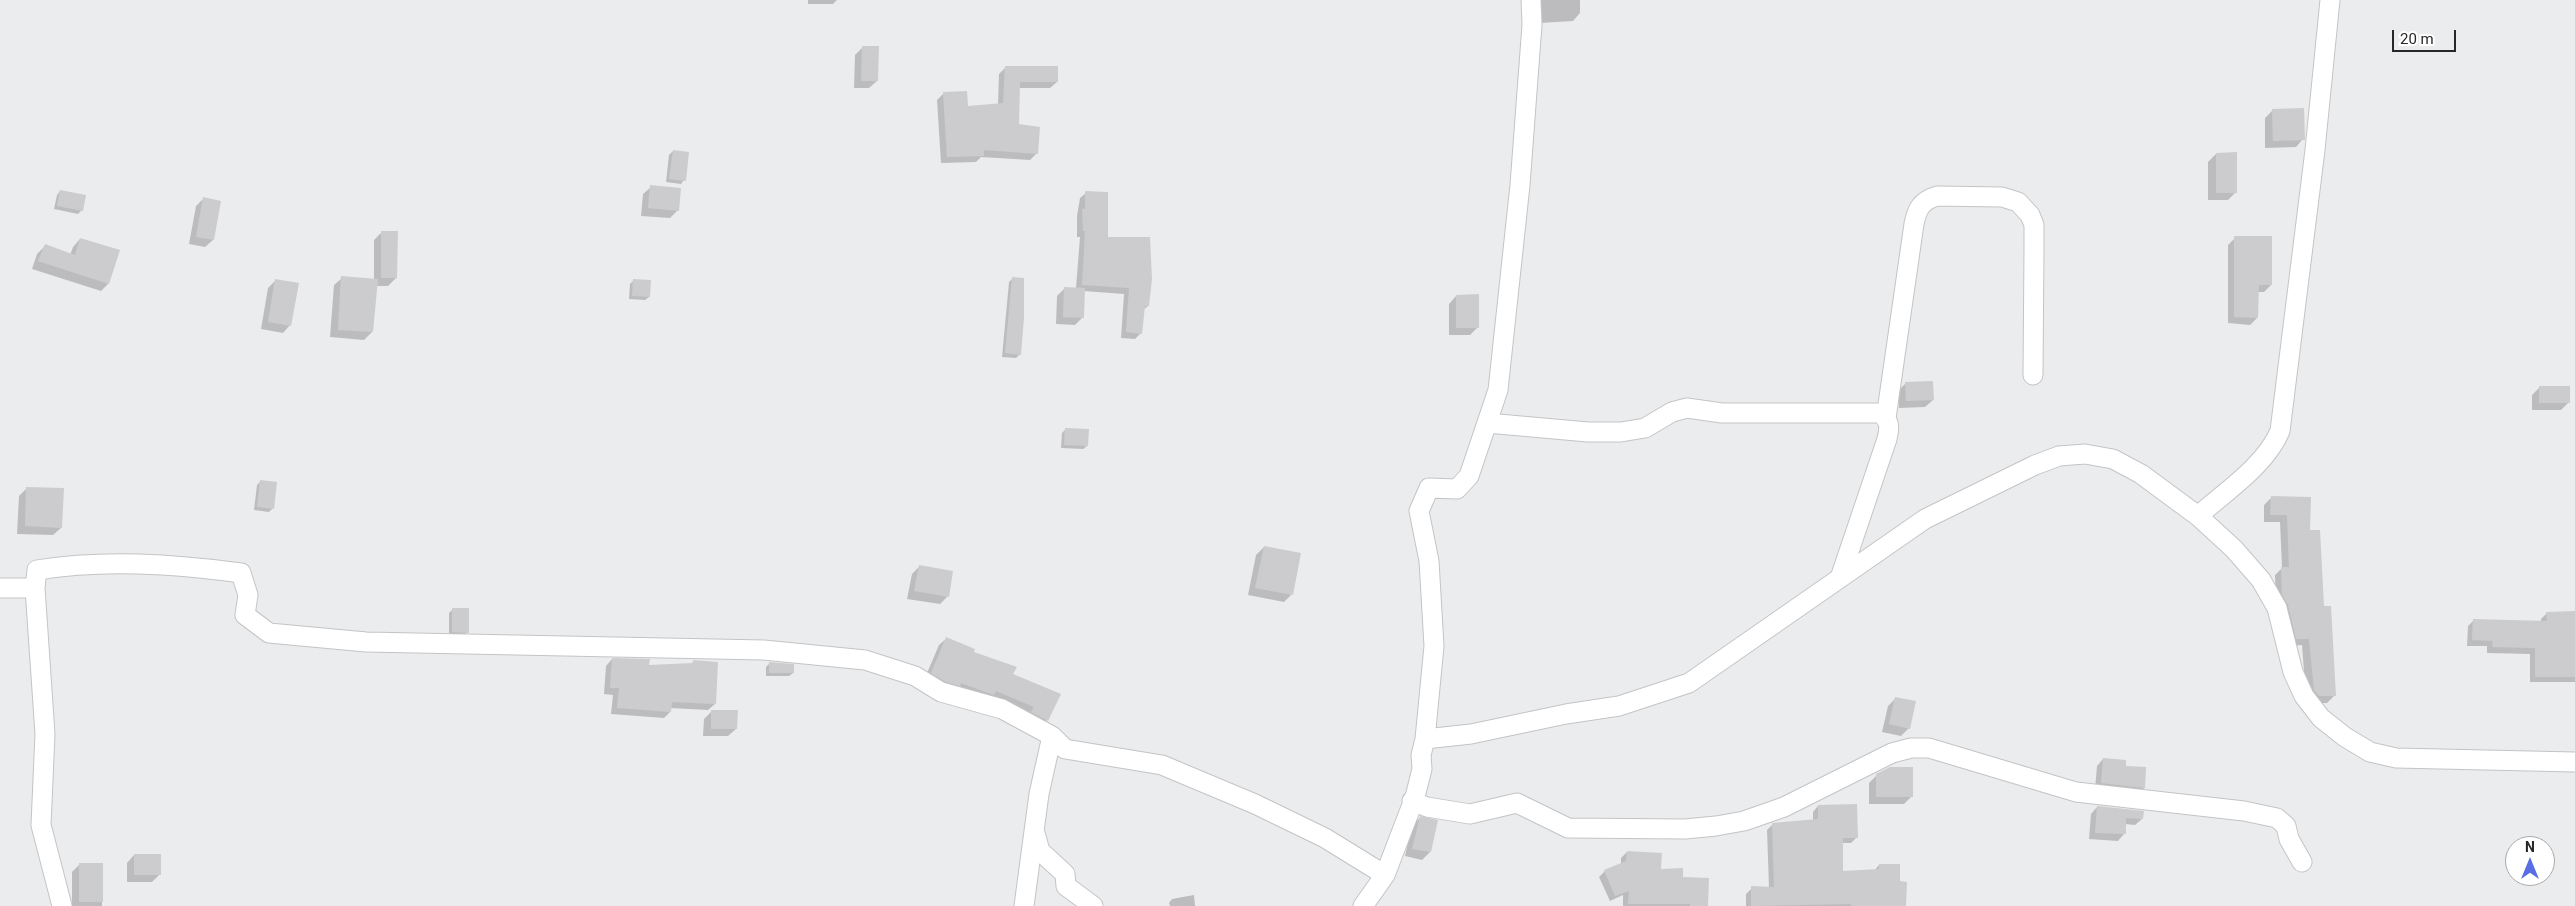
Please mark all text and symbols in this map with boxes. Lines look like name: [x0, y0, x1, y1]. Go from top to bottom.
scale bar: [2395, 20, 2459, 52]
text: 20 m: [2400, 30, 2434, 48]
north arrow: [2505, 836, 2555, 886]
text: N: [2525, 839, 2535, 855]

